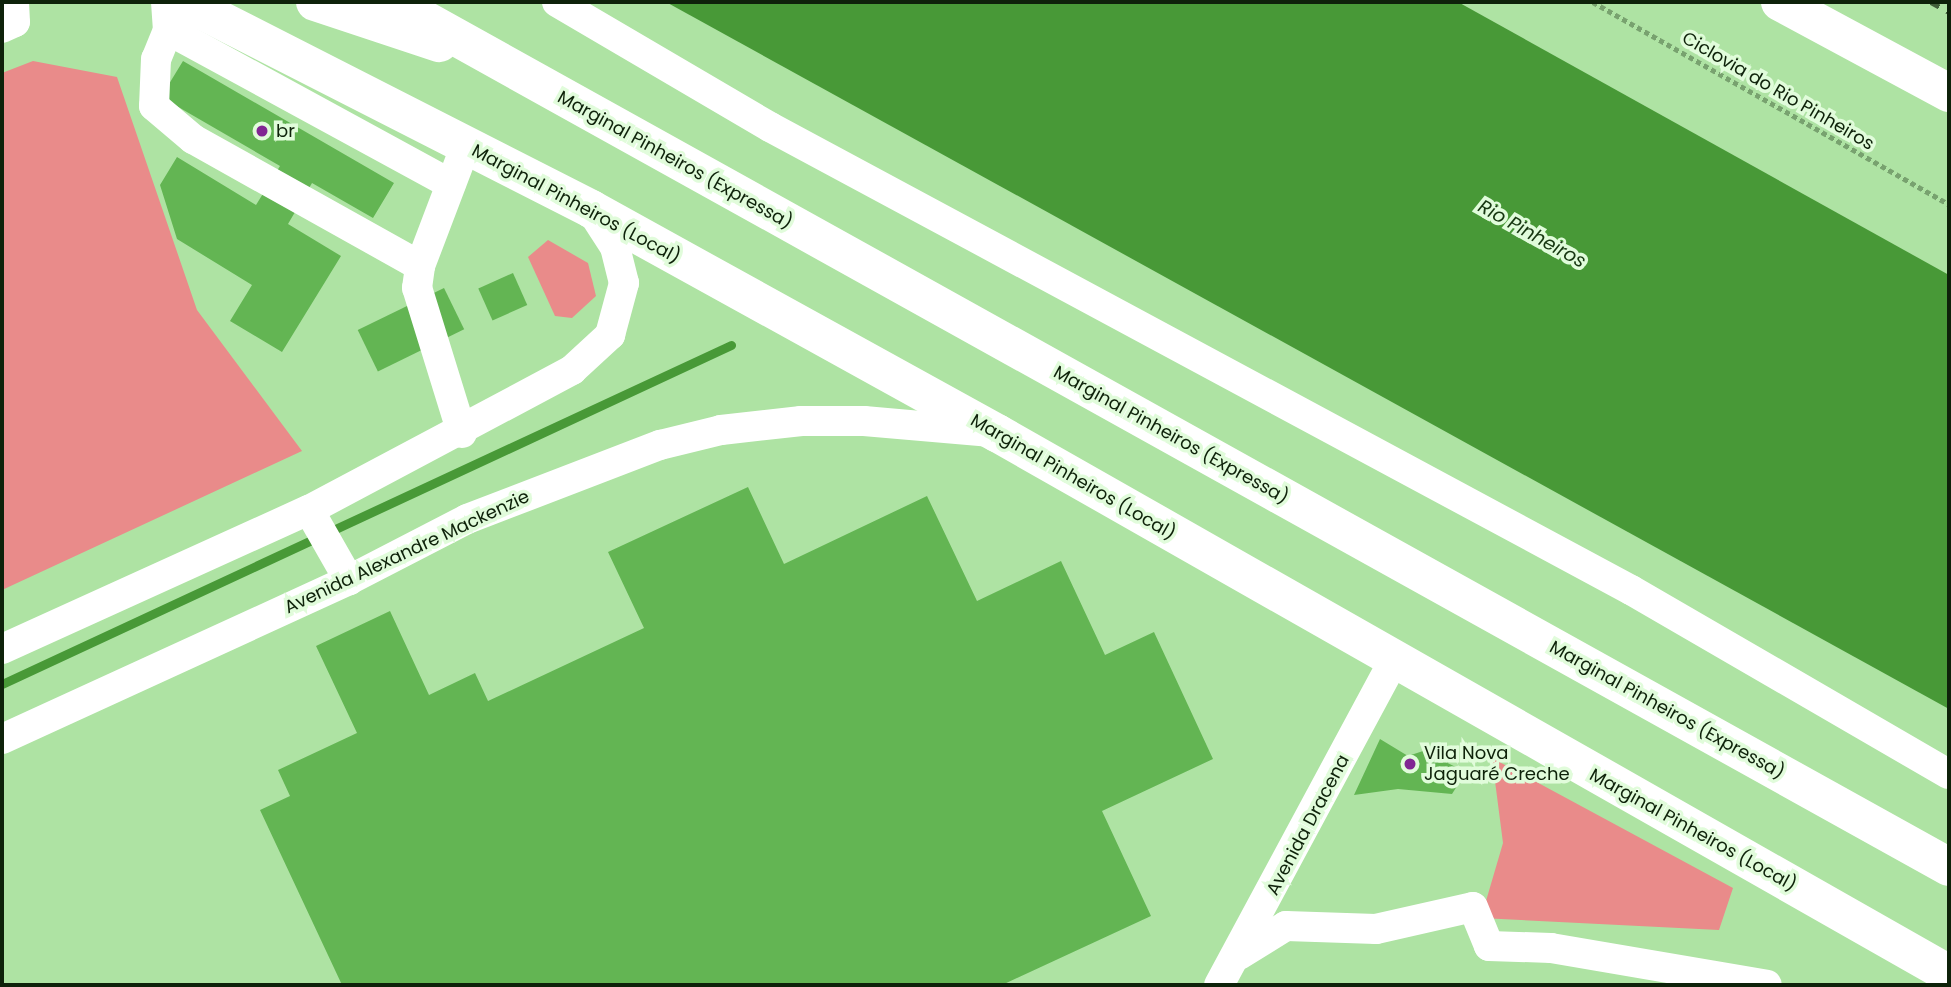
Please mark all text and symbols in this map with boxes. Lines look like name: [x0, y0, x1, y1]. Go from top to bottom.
street label: Ciclovia do Rio Pinheiros: [1678, 27, 1878, 155]
street label: Marginal Pinheiros (Expressa): [554, 86, 796, 234]
place label: br: [276, 120, 295, 142]
marker: br: [254, 123, 270, 139]
street label: Marginal Pinheiros (Local): [468, 140, 684, 268]
water label: Rio Pinheiros: [1474, 195, 1590, 273]
street label: Marginal Pinheiros (Expressa): [1050, 361, 1292, 509]
street label: Marginal Pinheiros (Local): [967, 409, 1179, 545]
street label: Avenida Alexandre Mackenzie: [281, 486, 533, 618]
street label: Marginal Pinheiros (Expressa): [1546, 636, 1788, 784]
place label: Vila Nova Jaguaré Creche: [1424, 743, 1570, 786]
street label: Avenida Dracena: [1262, 751, 1354, 899]
marker: Vila Nova Jaguaré Creche: [1402, 756, 1418, 772]
street label: Marginal Pinheiros (Local): [1586, 764, 1800, 896]

